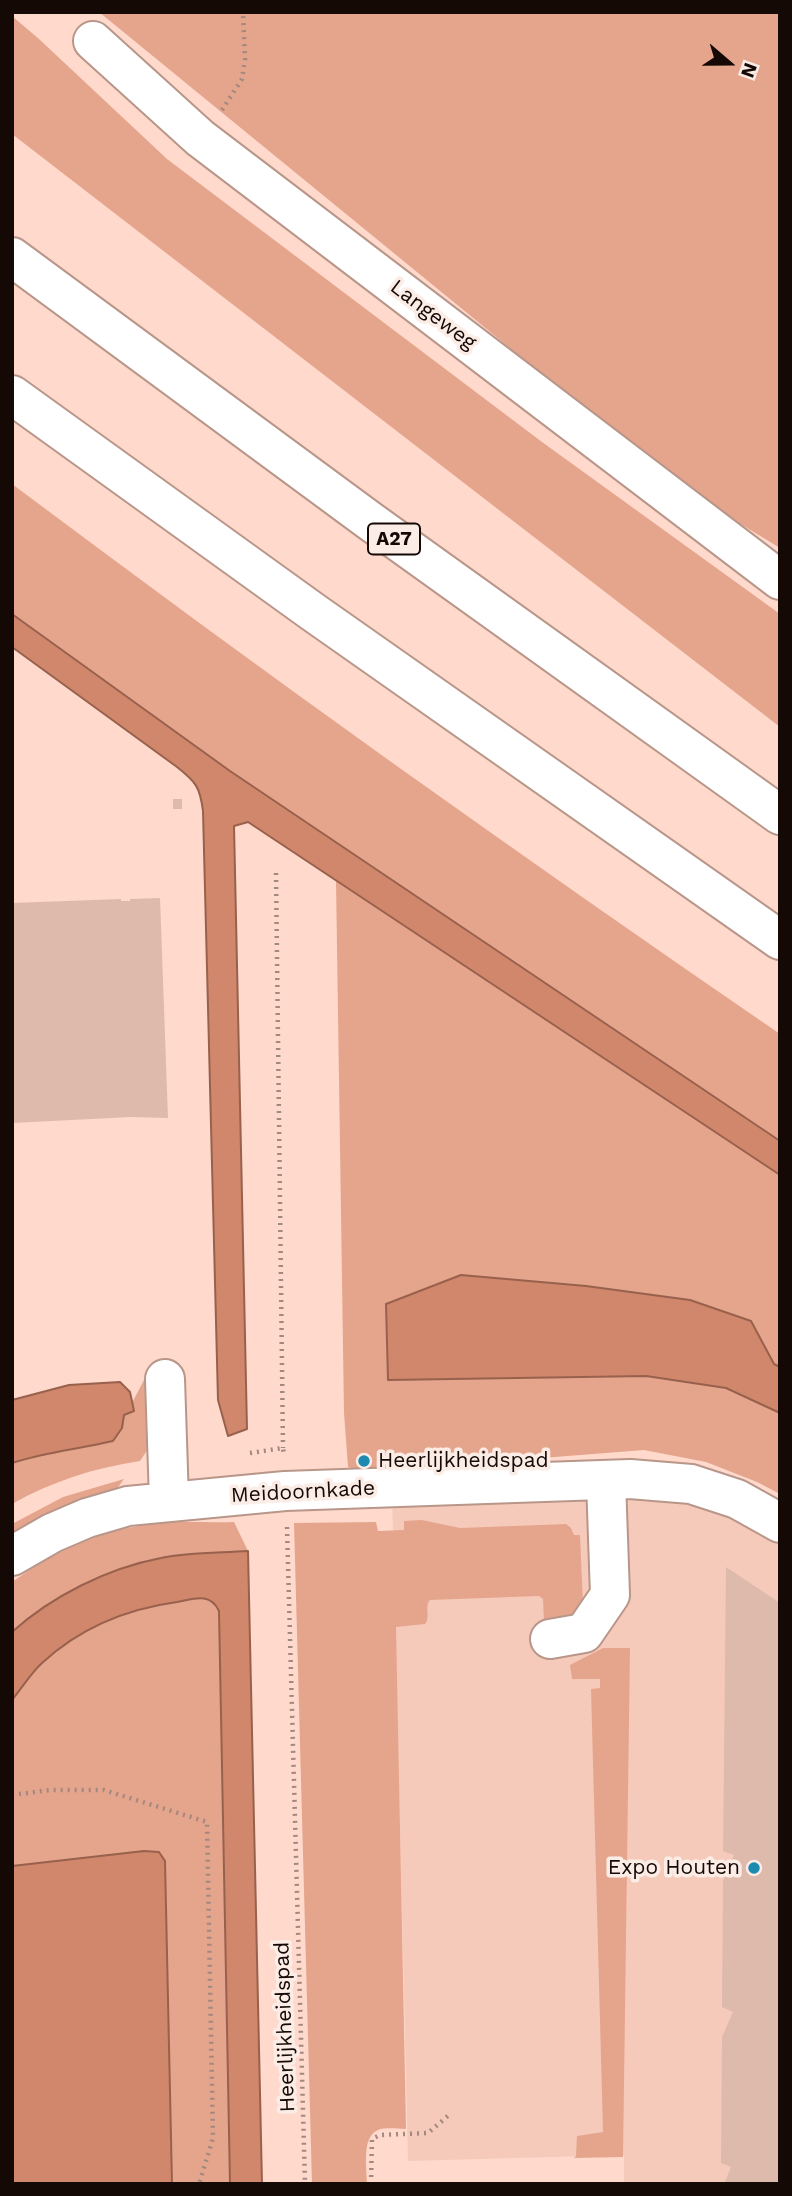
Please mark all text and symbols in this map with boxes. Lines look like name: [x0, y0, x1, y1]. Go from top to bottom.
north arrow: [694, 28, 764, 98]
text: N: [736, 60, 762, 81]
street label: Langeweg: [385, 275, 481, 355]
road number: A27: [368, 524, 420, 554]
place label: Heerlijkheidspad: [378, 1448, 549, 1474]
marker: Heerlijkheidspad: [356, 1453, 372, 1469]
street label: Meidoornkade: [230, 1476, 376, 1508]
place label: Expo Houten: [608, 1855, 740, 1881]
marker: Expo Houten: [746, 1860, 762, 1876]
street label: Heerlijkheidspad: [269, 1941, 301, 2113]

